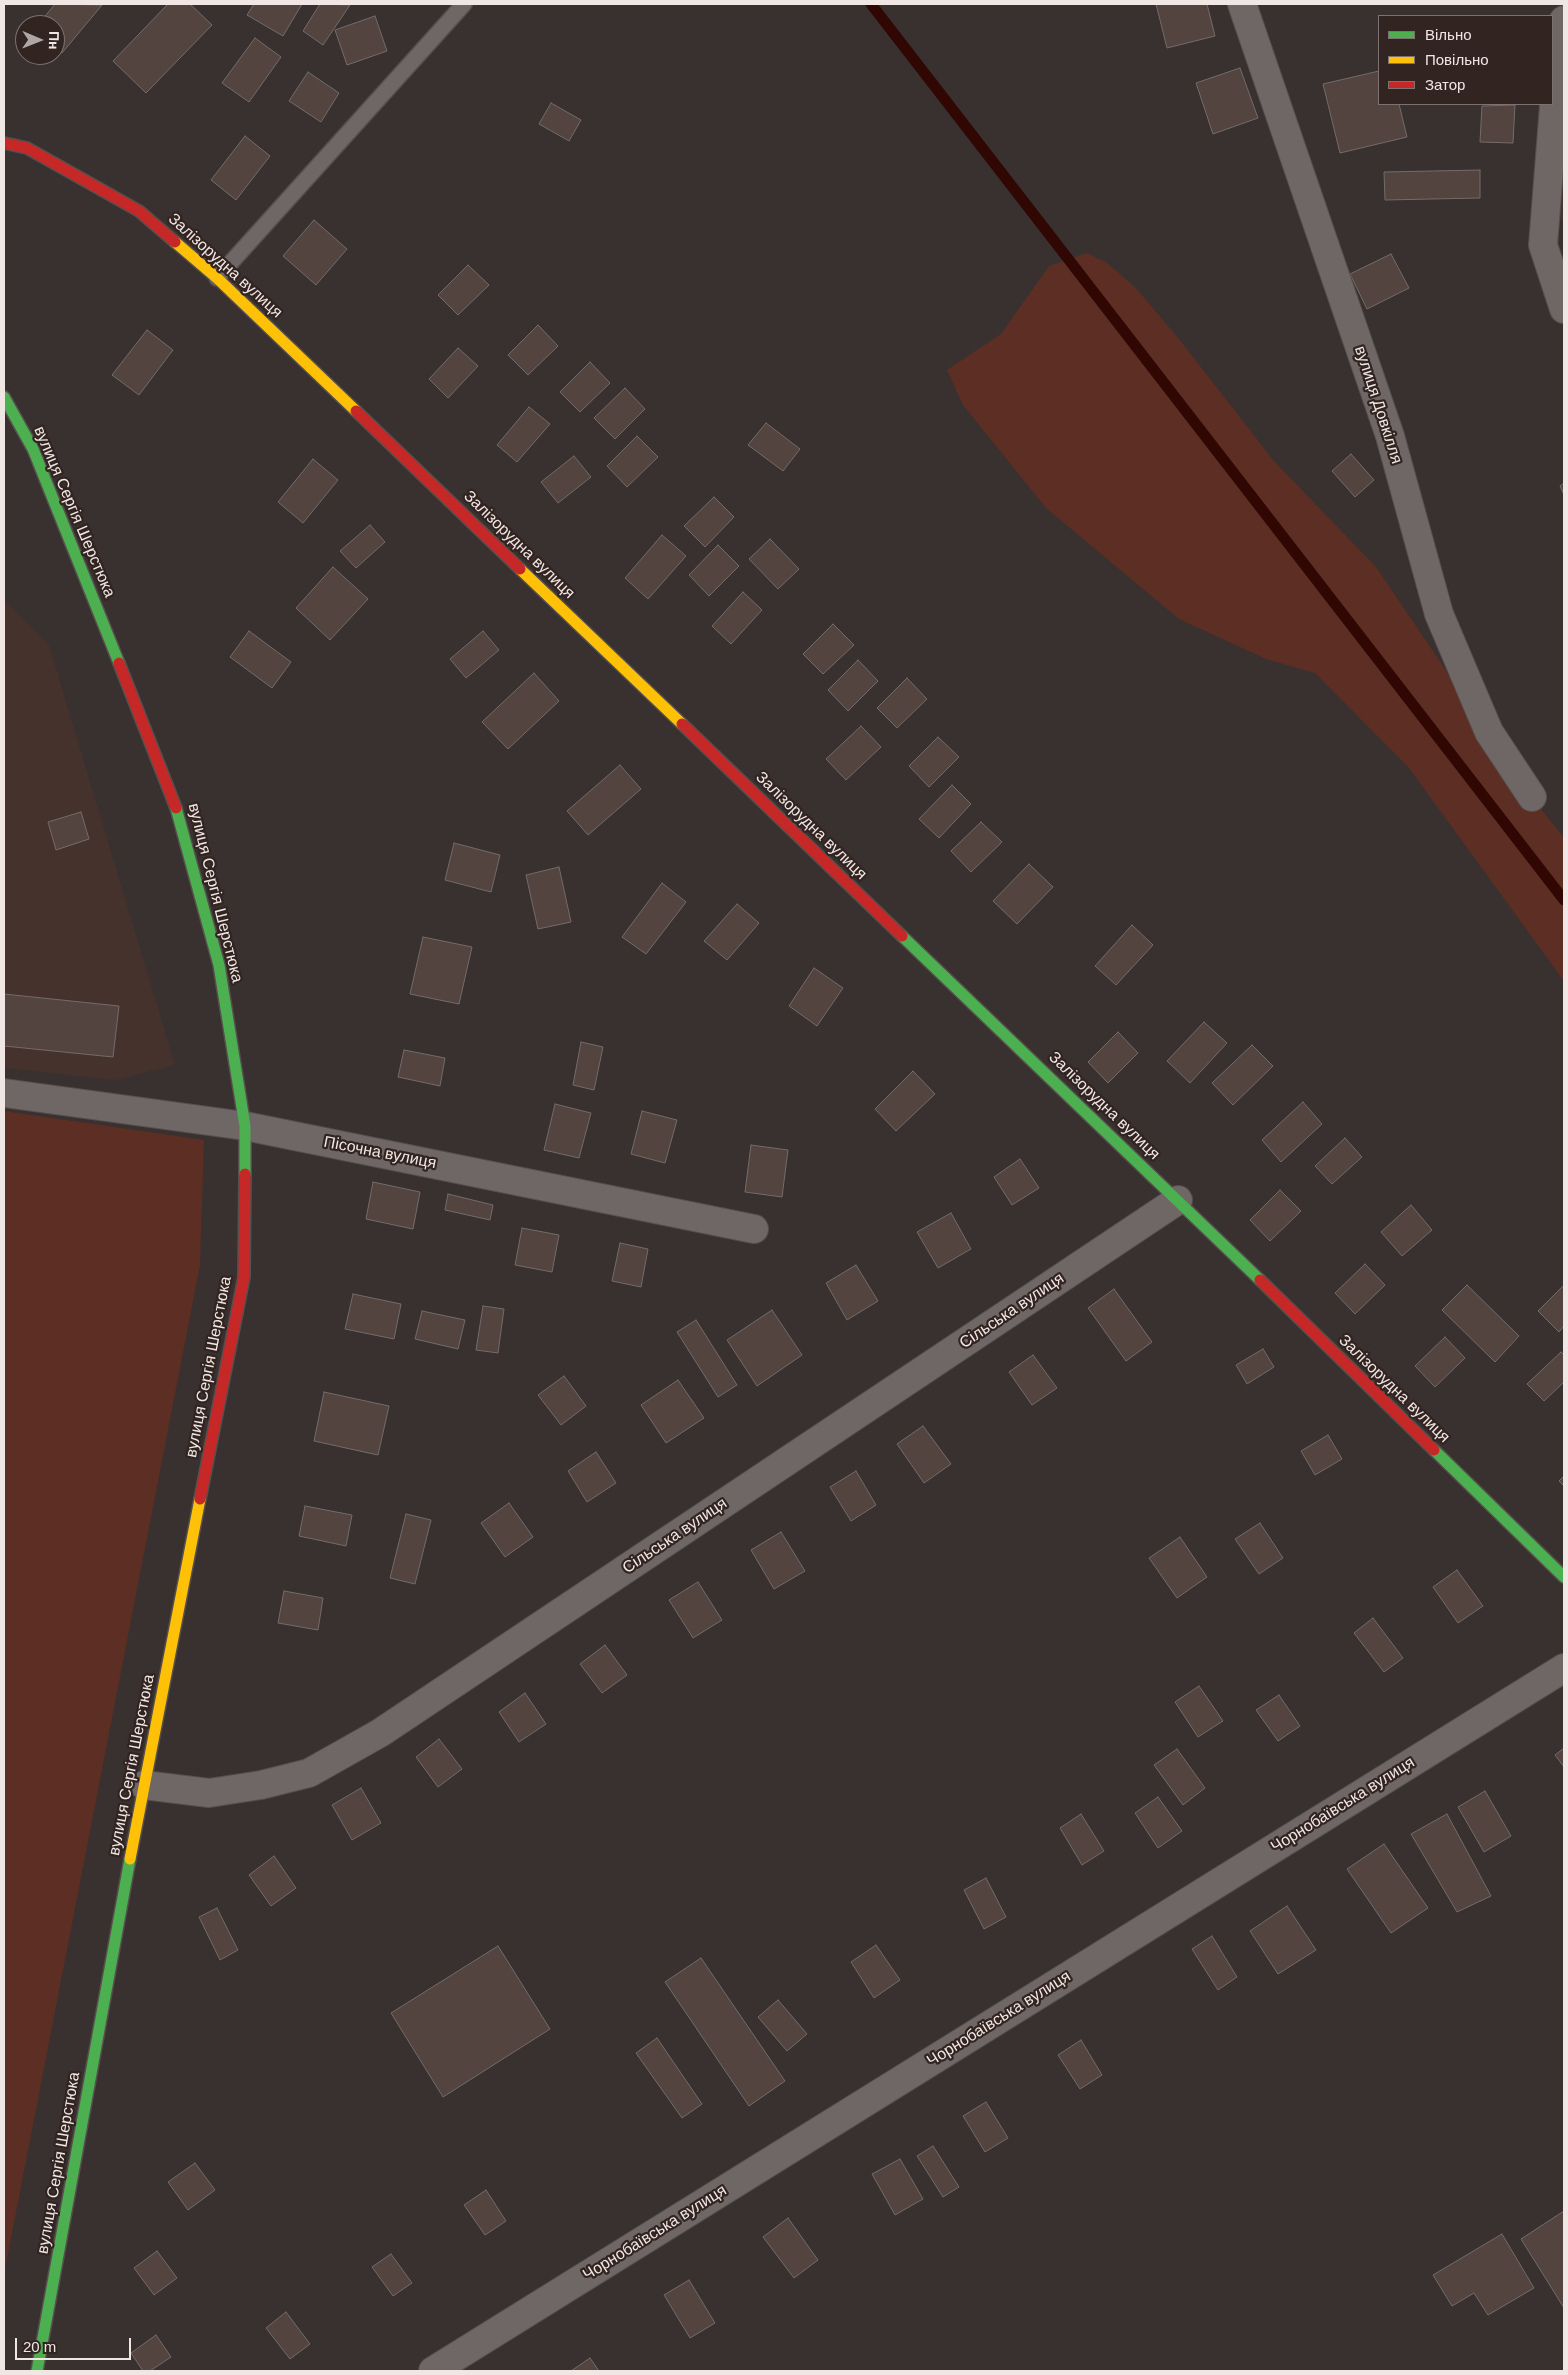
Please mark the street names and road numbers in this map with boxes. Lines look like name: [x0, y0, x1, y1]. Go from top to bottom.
street label: Залізорудна вулиця: [164, 210, 286, 322]
street label: вулиця Довкілля: [1350, 344, 1406, 466]
street label: вулиця Сергія Шерстюка: [29, 423, 119, 601]
street label: Залізорудна вулиця: [459, 487, 579, 603]
street label: Залізорудна вулиця: [751, 768, 871, 884]
street label: вулиця Сергія Шерстюка: [183, 801, 247, 985]
street label: Залізорудна вулиця: [1044, 1048, 1164, 1164]
street label: Пісочна вулиця: [322, 1133, 438, 1173]
street label: Сільська вулиця: [956, 1269, 1068, 1353]
street label: вулиця Сергія Шерстюка: [182, 1275, 236, 1459]
street label: Залізорудна вулиця: [1334, 1331, 1454, 1447]
street label: Сільська вулиця: [619, 1494, 731, 1578]
street label: вулиця Сергія Шерстюка: [105, 1673, 159, 1857]
street label: Чорнобаївська вулиця: [1268, 1753, 1418, 1857]
street label: Чорнобаївська вулиця: [924, 1967, 1074, 2071]
street label: вулиця Сергія Шерстюка: [34, 2071, 84, 2255]
street label: Чорнобаївська вулиця: [580, 2181, 730, 2285]

